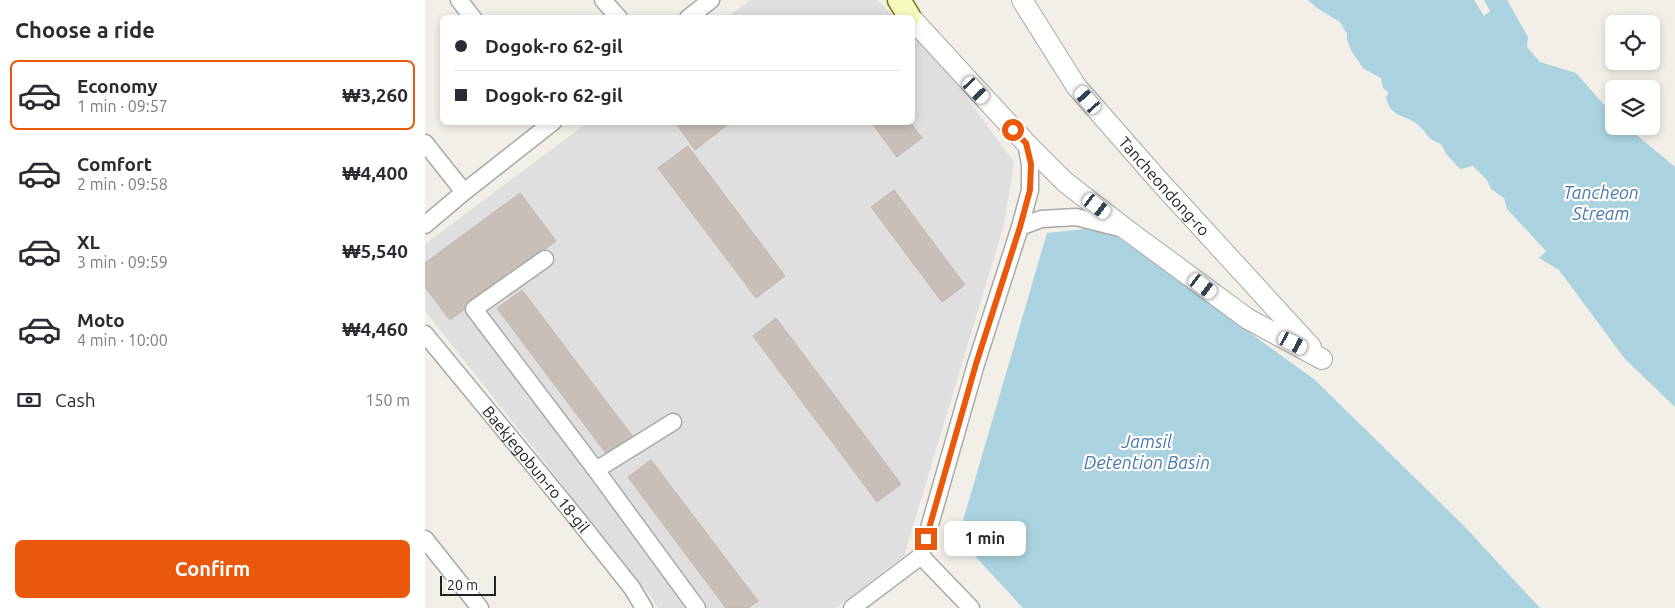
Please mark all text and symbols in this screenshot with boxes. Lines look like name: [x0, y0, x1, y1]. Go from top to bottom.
map controls: [1605, 15, 1660, 135]
button: locate: [1605, 15, 1660, 70]
text: Choose a ride: [15, 17, 155, 42]
text: Dogok-ro 62-gil: [485, 35, 623, 57]
icon: car: [17, 73, 62, 118]
car: [960, 74, 991, 106]
text: Economy: [77, 75, 158, 97]
button: layers: [1605, 80, 1660, 135]
text: ₩3,260: [343, 84, 408, 106]
text: Dogok-ro 62-gil: [485, 84, 623, 106]
car: [1072, 84, 1103, 116]
text: 1 min · 09:57: [77, 97, 168, 115]
route start: [1002, 119, 1024, 141]
street label: Tancheondong-ro: [1115, 133, 1213, 239]
icon: car: [17, 151, 62, 196]
text: Comfort: [77, 153, 152, 175]
text: ₩4,400: [343, 162, 408, 184]
text: 2 min · 09:58: [77, 175, 168, 193]
water label: Tancheon Stream: [1563, 182, 1639, 223]
car: [1080, 191, 1113, 221]
icon: car: [17, 229, 62, 274]
text: XL: [77, 231, 100, 253]
text: ₩5,540: [343, 240, 408, 262]
text: 3 min · 09:59: [77, 253, 168, 271]
car: [1186, 271, 1219, 301]
icon: car: [17, 307, 62, 352]
text: Moto: [77, 309, 125, 331]
text: ₩4,460: [343, 318, 408, 340]
car: [1276, 329, 1309, 357]
text: 4 min · 10:00: [77, 331, 168, 349]
icon: cash: [15, 386, 43, 414]
text: Cash: [55, 389, 96, 411]
text: 150 m: [365, 391, 410, 409]
street label: Baekjegobun-ro 18-gil: [479, 402, 593, 536]
water label: Jamsil Detention Basin: [1084, 431, 1210, 472]
callout: 1 min: [943, 522, 1026, 556]
route end: [915, 528, 937, 550]
text: 1 min: [965, 529, 1005, 547]
button: Confirm: [15, 540, 410, 598]
scale bar: [440, 573, 496, 596]
text: 20 m: [447, 577, 478, 593]

